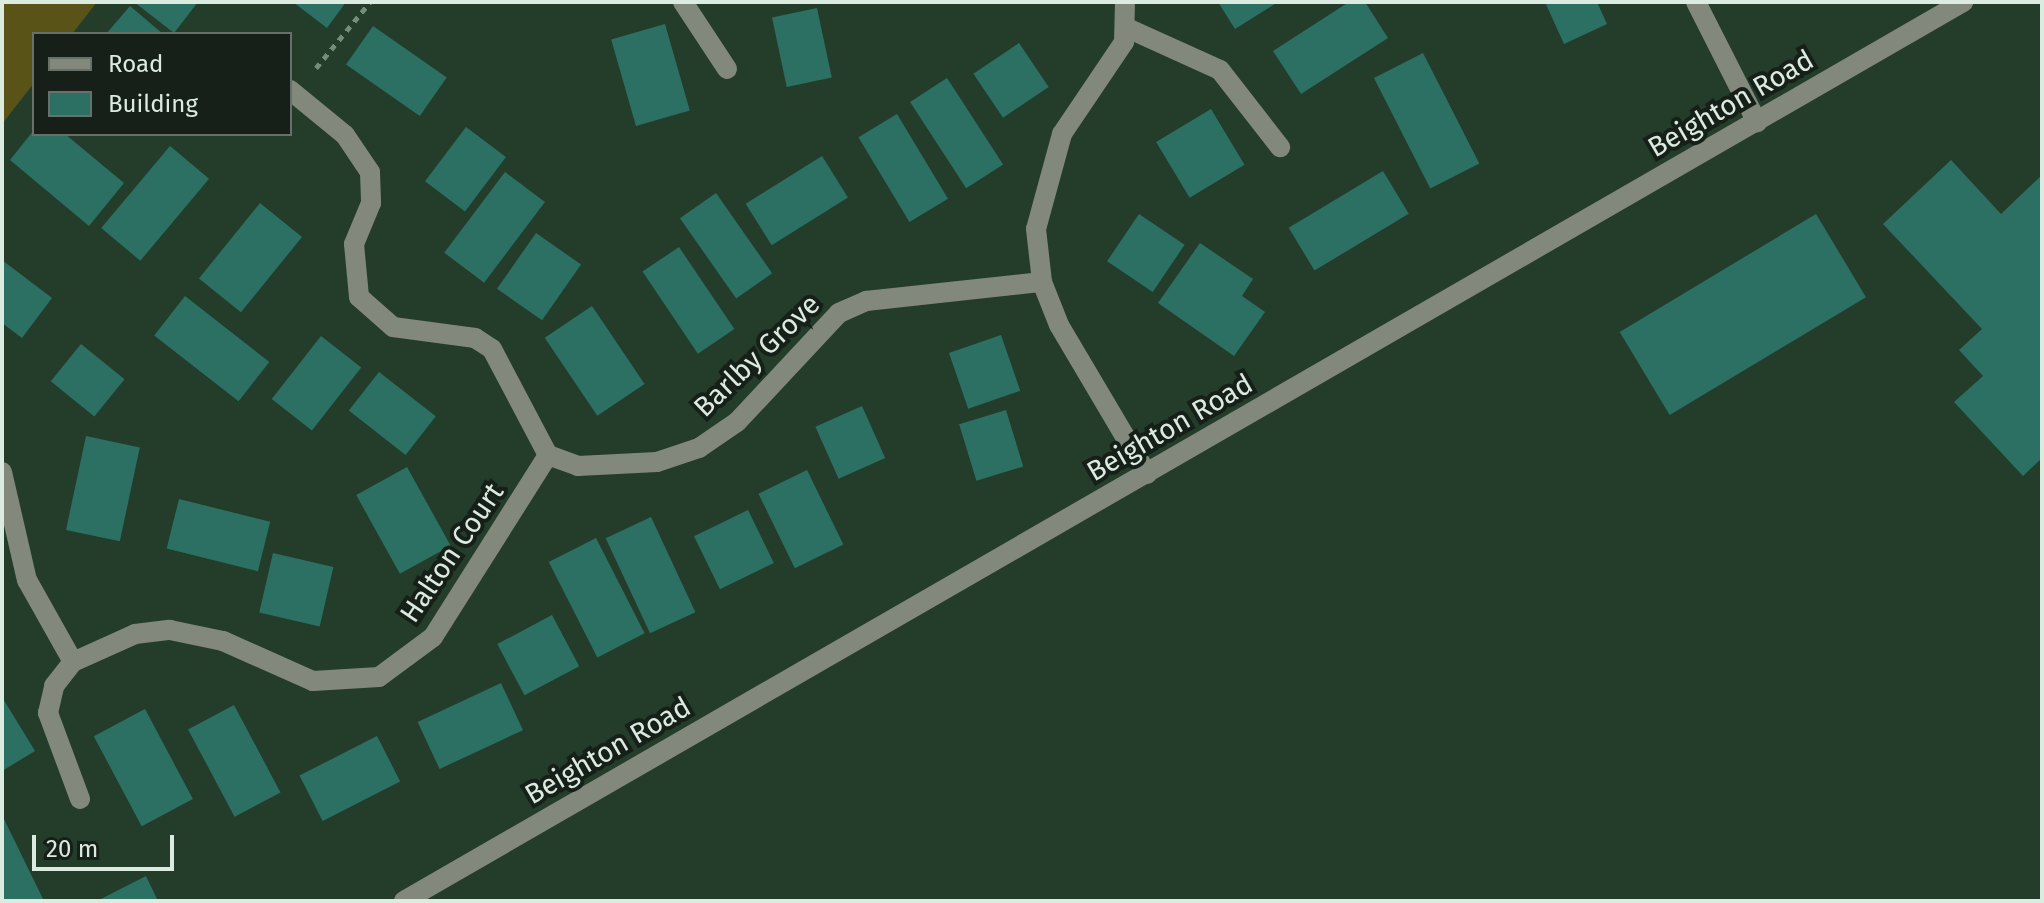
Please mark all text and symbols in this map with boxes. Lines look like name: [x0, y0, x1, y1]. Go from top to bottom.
legend: [32, 32, 292, 136]
street label: Beighton Road: [1642, 43, 1820, 165]
text: Road: [108, 50, 163, 78]
text: Building: [108, 90, 198, 118]
street label: Barlby Grove: [687, 288, 827, 424]
street label: Beighton Road: [1081, 367, 1259, 489]
street label: Halton Court: [393, 477, 511, 629]
street label: Beighton Road: [519, 690, 697, 812]
scale bar: [36, 819, 178, 869]
text: 20 m: [46, 835, 98, 863]

